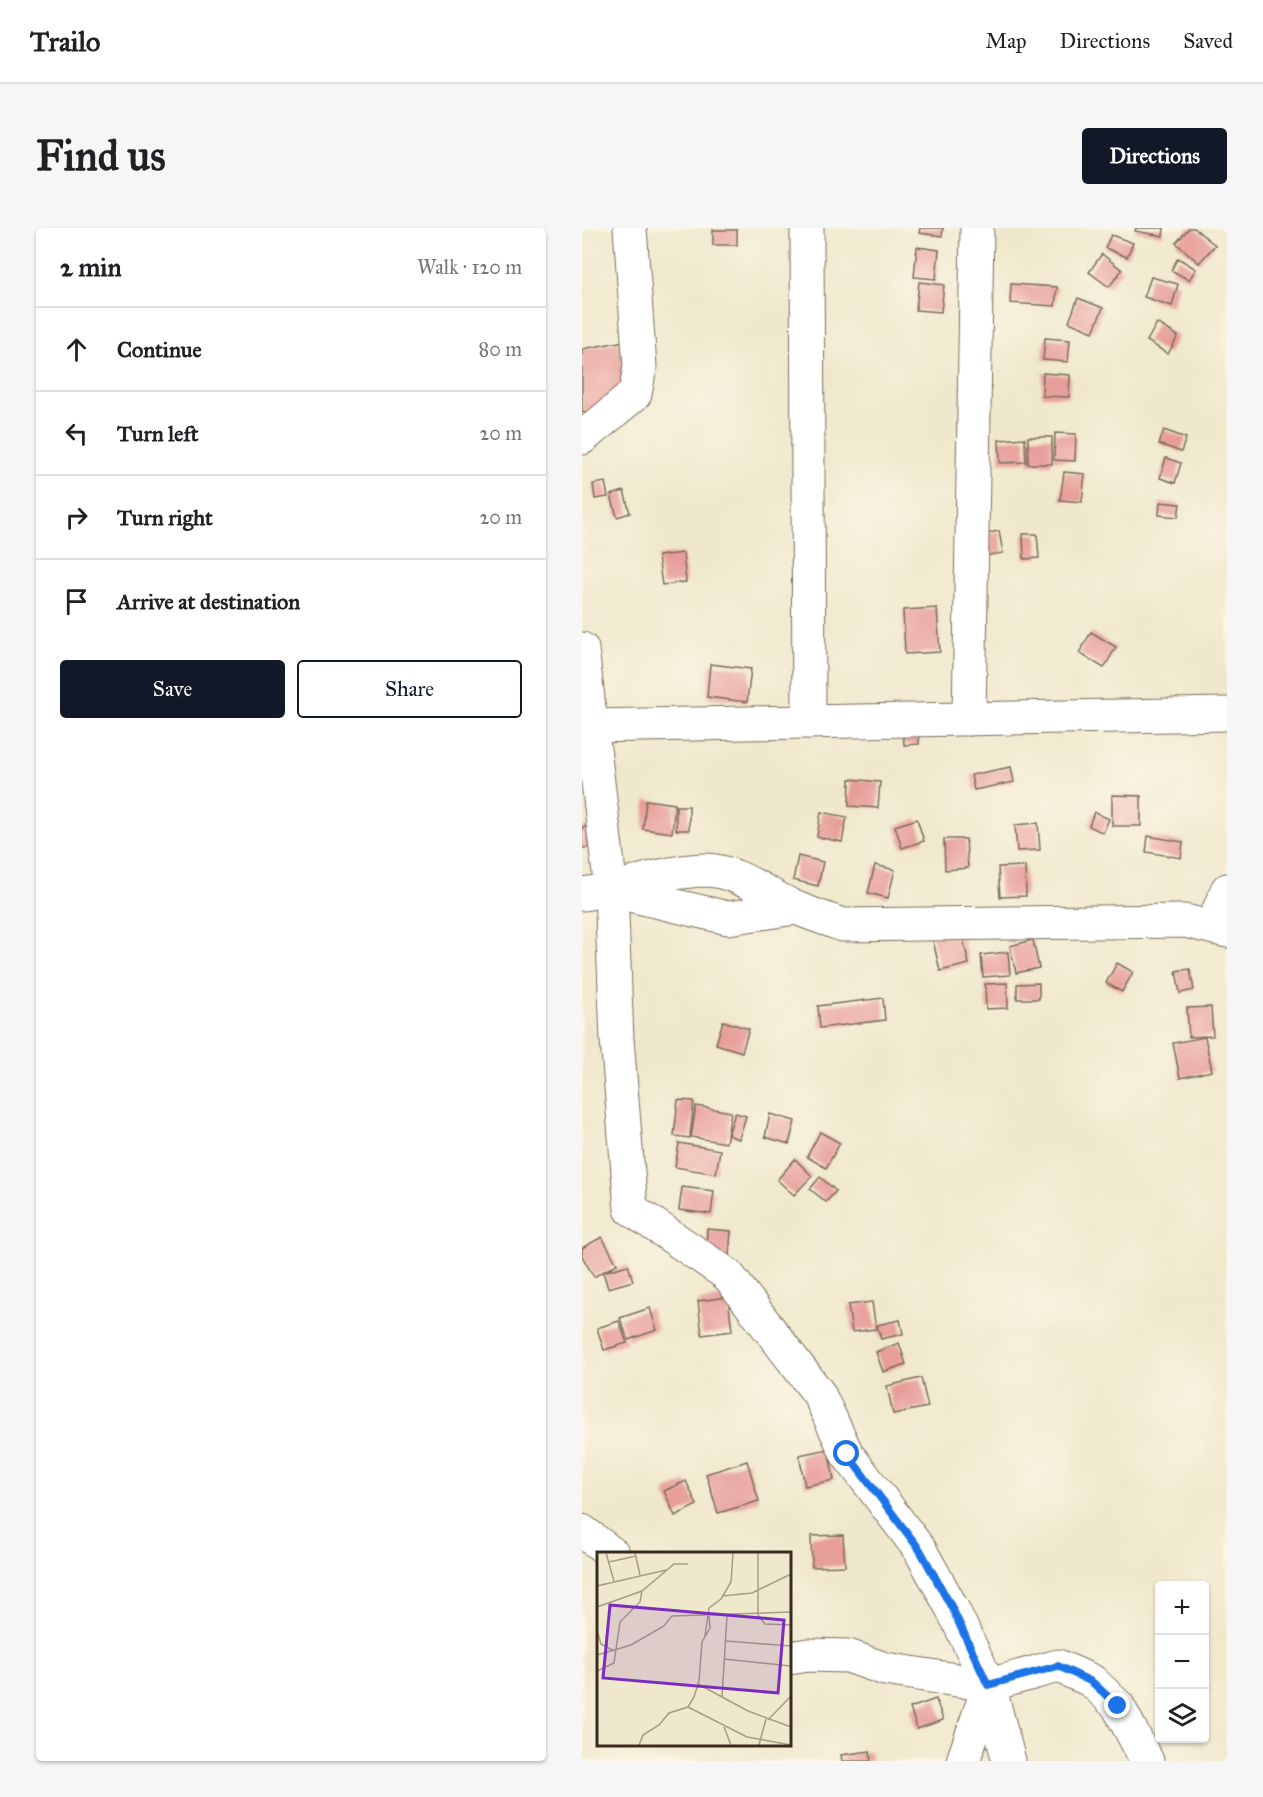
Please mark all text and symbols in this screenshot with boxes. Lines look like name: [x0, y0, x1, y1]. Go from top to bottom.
text: Trailo: [30, 24, 100, 59]
text: Map: [986, 28, 1027, 54]
text: Directions: [1060, 28, 1150, 54]
text: Saved: [1183, 28, 1233, 54]
button: Directions: [1082, 128, 1227, 184]
text: Find us: [36, 130, 166, 182]
text: 2 min: [60, 251, 121, 283]
text: Walk · 120 m: [417, 255, 522, 279]
icon: ahead: [60, 333, 93, 366]
text: Continue: [117, 336, 202, 363]
text: 80 m: [479, 337, 522, 361]
icon: left: [60, 417, 93, 450]
text: Turn left: [117, 420, 199, 447]
text: 20 m: [479, 421, 522, 445]
icon: right: [60, 501, 93, 534]
text: Turn right: [117, 504, 213, 531]
text: 20 m: [479, 505, 522, 529]
icon: arrive: [60, 585, 93, 618]
text: Arrive at destination: [117, 588, 300, 615]
button: Save: [60, 660, 285, 718]
button: Share: [297, 660, 522, 718]
route start: [833, 1440, 859, 1466]
inset map: [597, 1552, 790, 1746]
map controls: [1155, 1581, 1209, 1743]
button: +: [1155, 1581, 1209, 1635]
button: −: [1155, 1635, 1209, 1689]
button: layers: [1155, 1689, 1209, 1743]
route end: [1104, 1692, 1130, 1718]

